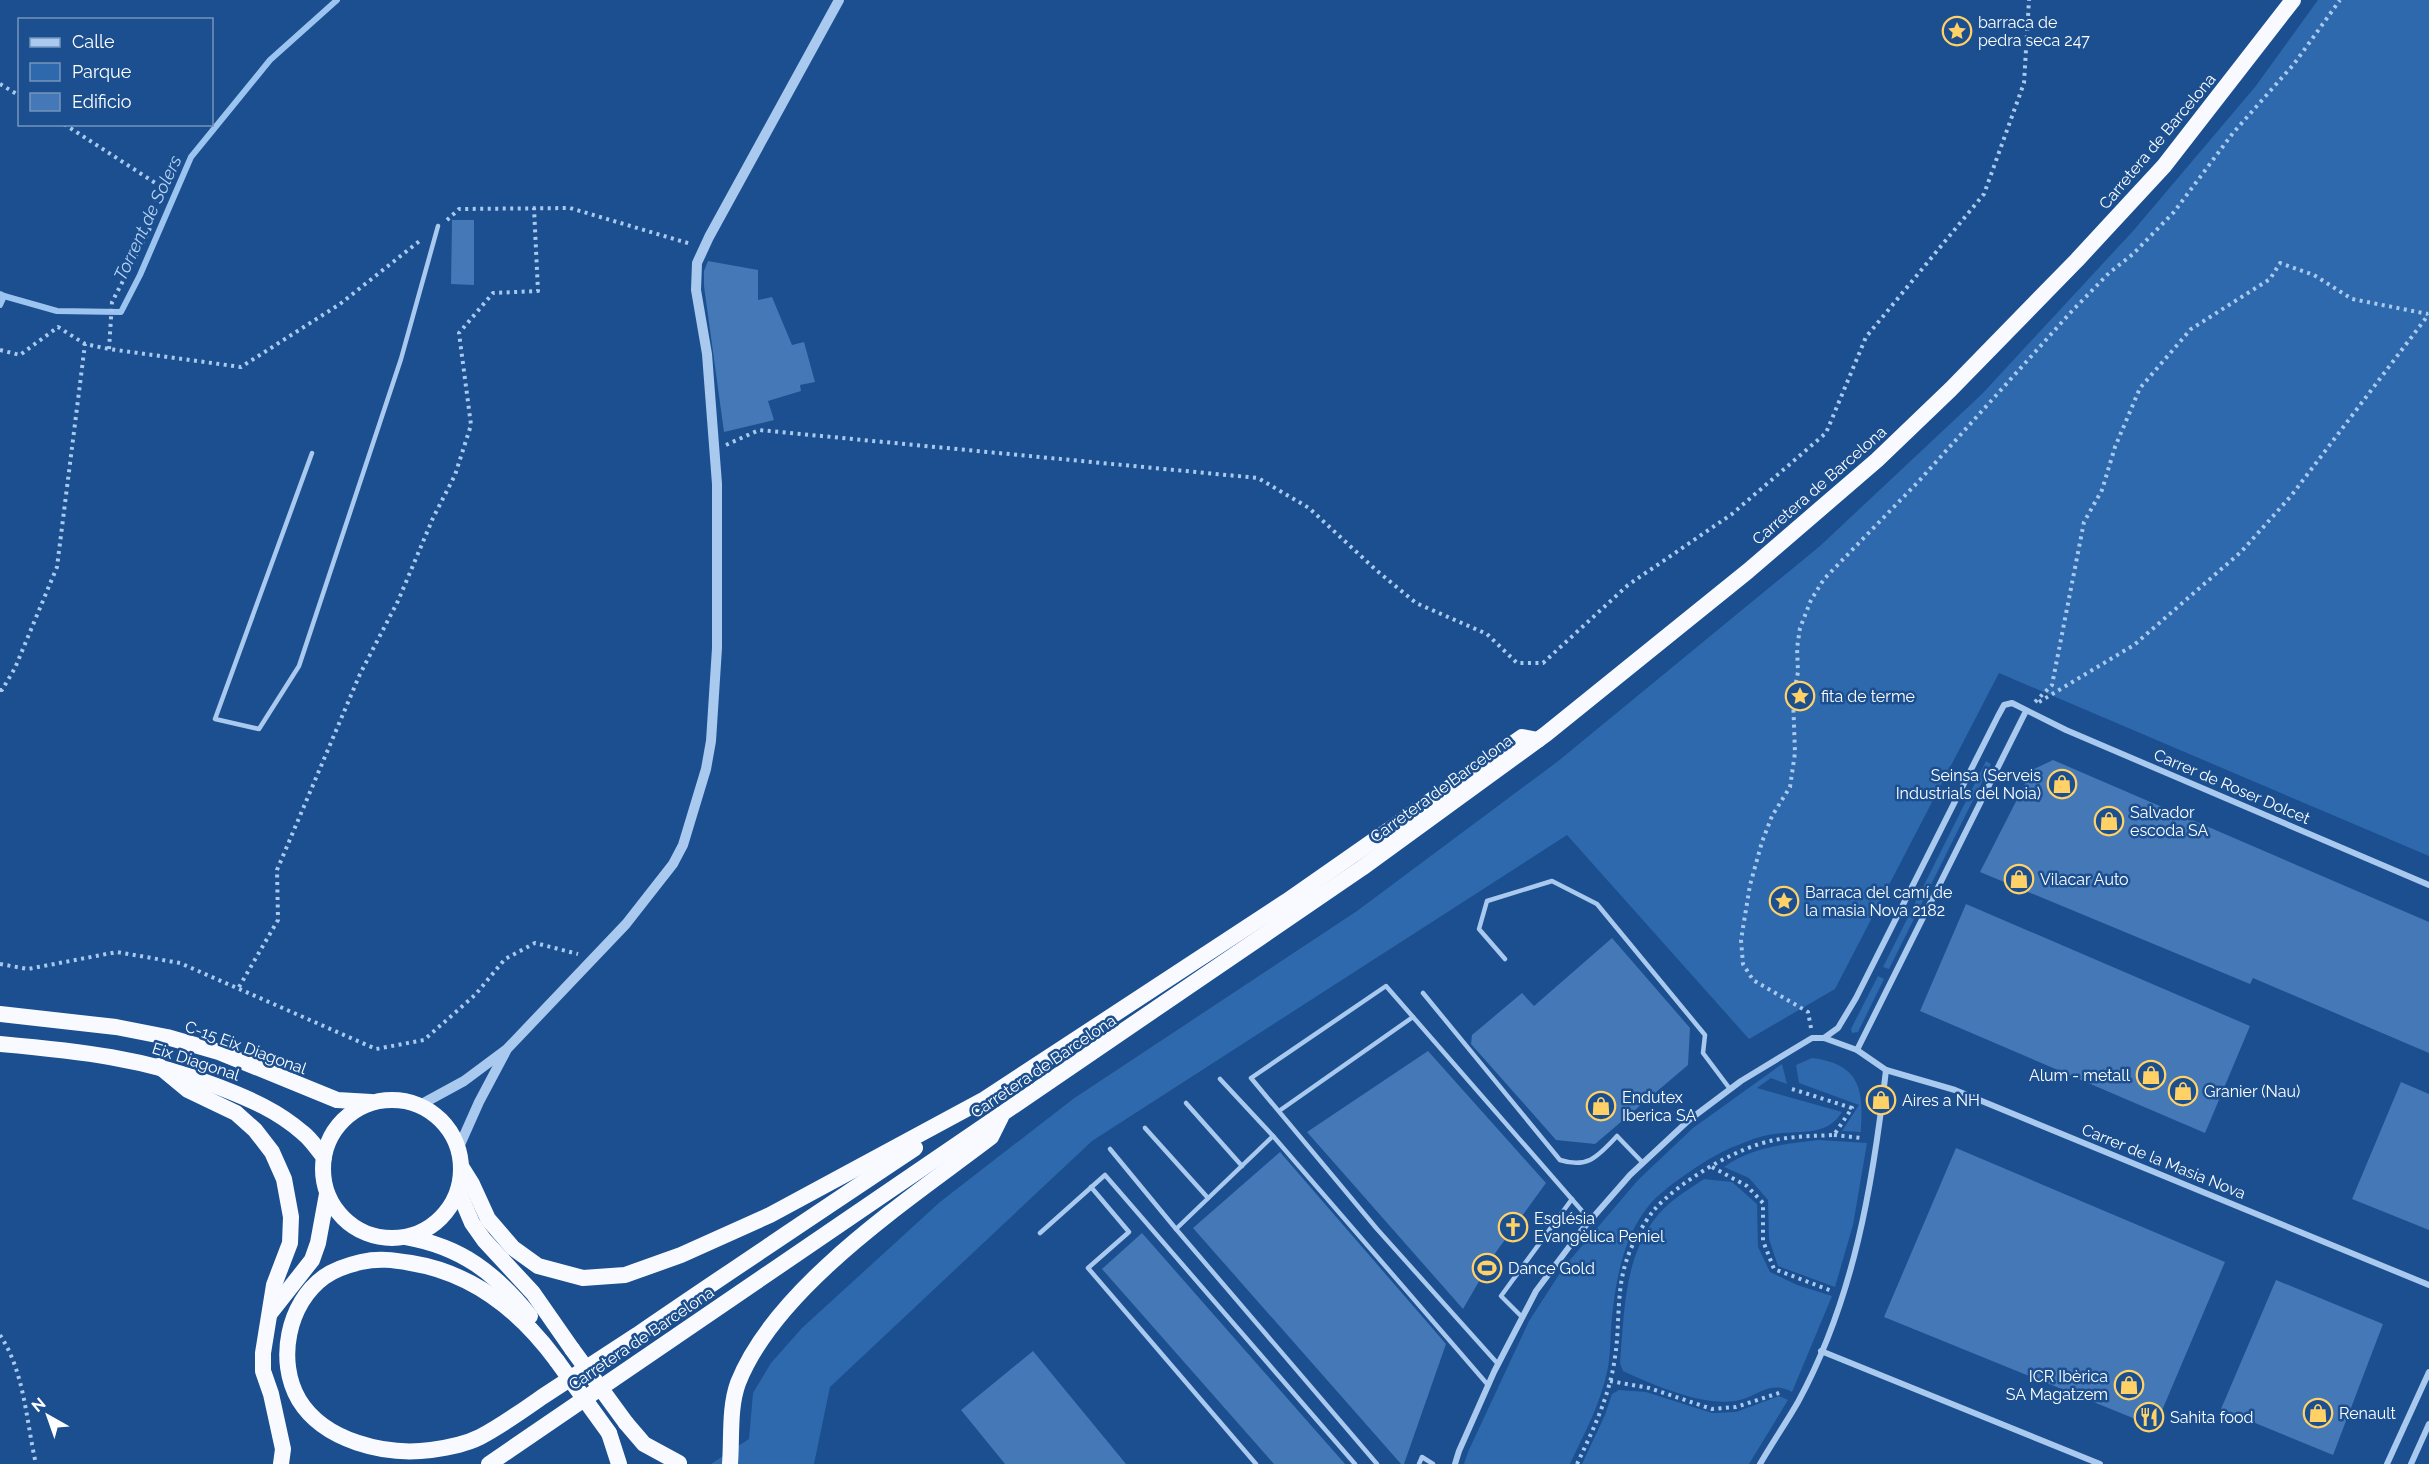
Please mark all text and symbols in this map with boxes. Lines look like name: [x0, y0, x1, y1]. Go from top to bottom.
place label: barraca de pedra seca 247: [1978, 13, 2090, 50]
place icon: barraca de pedra seca 247: [1941, 15, 1973, 47]
legend: [18, 18, 213, 126]
text: Calle: [72, 31, 115, 52]
text: Parque: [72, 61, 132, 82]
street label: Carretera de Barcelona: [2095, 70, 2220, 213]
text: Edificio: [72, 91, 132, 112]
water label: Torrent de Solers: [109, 151, 186, 284]
street label: Carretera de Barcelona: [1749, 422, 1890, 549]
place icon: fita de terme: [1784, 680, 1816, 712]
place label: fita de terme: [1821, 687, 1915, 706]
street label: Carretera de Barcelona: [1366, 730, 1516, 846]
street label: Carrer de Roser Dolcet: [2151, 745, 2313, 828]
place label: Seinsa (Serveis Industrials del Noia): [1896, 766, 2041, 803]
shop icon: Seinsa (Serveis Industrials del Noia): [2046, 768, 2078, 800]
place label: Salvador escoda SA: [2130, 803, 2209, 840]
shop icon: Salvador escoda SA: [2093, 805, 2125, 837]
shop icon: Vilacar Auto: [2003, 863, 2035, 895]
place label: Vilacar Auto: [2040, 870, 2129, 889]
place label: Barraca del camí de la masia Nova 2182: [1805, 883, 1952, 920]
place icon: Barraca del camí de la masia Nova 2182: [1768, 885, 1800, 917]
street label: Carretera de Barcelona: [967, 1011, 1120, 1122]
street label: C-15 Eix Diagonal: [183, 1016, 309, 1078]
street label: Eix Diagonal: [150, 1038, 242, 1084]
shop icon: Alum - metall: [2135, 1059, 2167, 1091]
place label: Alum - metall: [2029, 1066, 2131, 1085]
shop icon: Granier (Nau): [2167, 1075, 2199, 1107]
place label: Granier (Nau): [2204, 1082, 2300, 1101]
shop icon: Aires a NH: [1865, 1084, 1897, 1116]
place label: Endutex Iberica SA: [1622, 1088, 1696, 1125]
shop icon: Endutex Iberica SA: [1585, 1090, 1617, 1122]
place label: Aires a NH: [1902, 1091, 1980, 1110]
street label: Carrer de la Masia Nova: [2079, 1120, 2249, 1203]
place label: Església Evangèlica Peniel: [1534, 1209, 1665, 1246]
church icon: Església Evangèlica Peniel: [1497, 1211, 1529, 1243]
sports icon: Dance Gold: [1471, 1252, 1503, 1284]
place label: Dance Gold: [1508, 1259, 1595, 1278]
street label: Carretera de Barcelona: [565, 1283, 718, 1394]
place label: ICR Ibèrica SA Magatzem: [2006, 1367, 2108, 1404]
shop icon: ICR Ibèrica SA Magatzem: [2113, 1369, 2145, 1401]
north arrow: [18, 1386, 78, 1446]
text: N: [28, 1394, 49, 1416]
shop icon: Renault: [2302, 1397, 2334, 1429]
restaurant icon: Sahita food: [2133, 1401, 2165, 1433]
place label: Renault: [2339, 1404, 2396, 1423]
place label: Sahita food: [2170, 1408, 2253, 1427]

